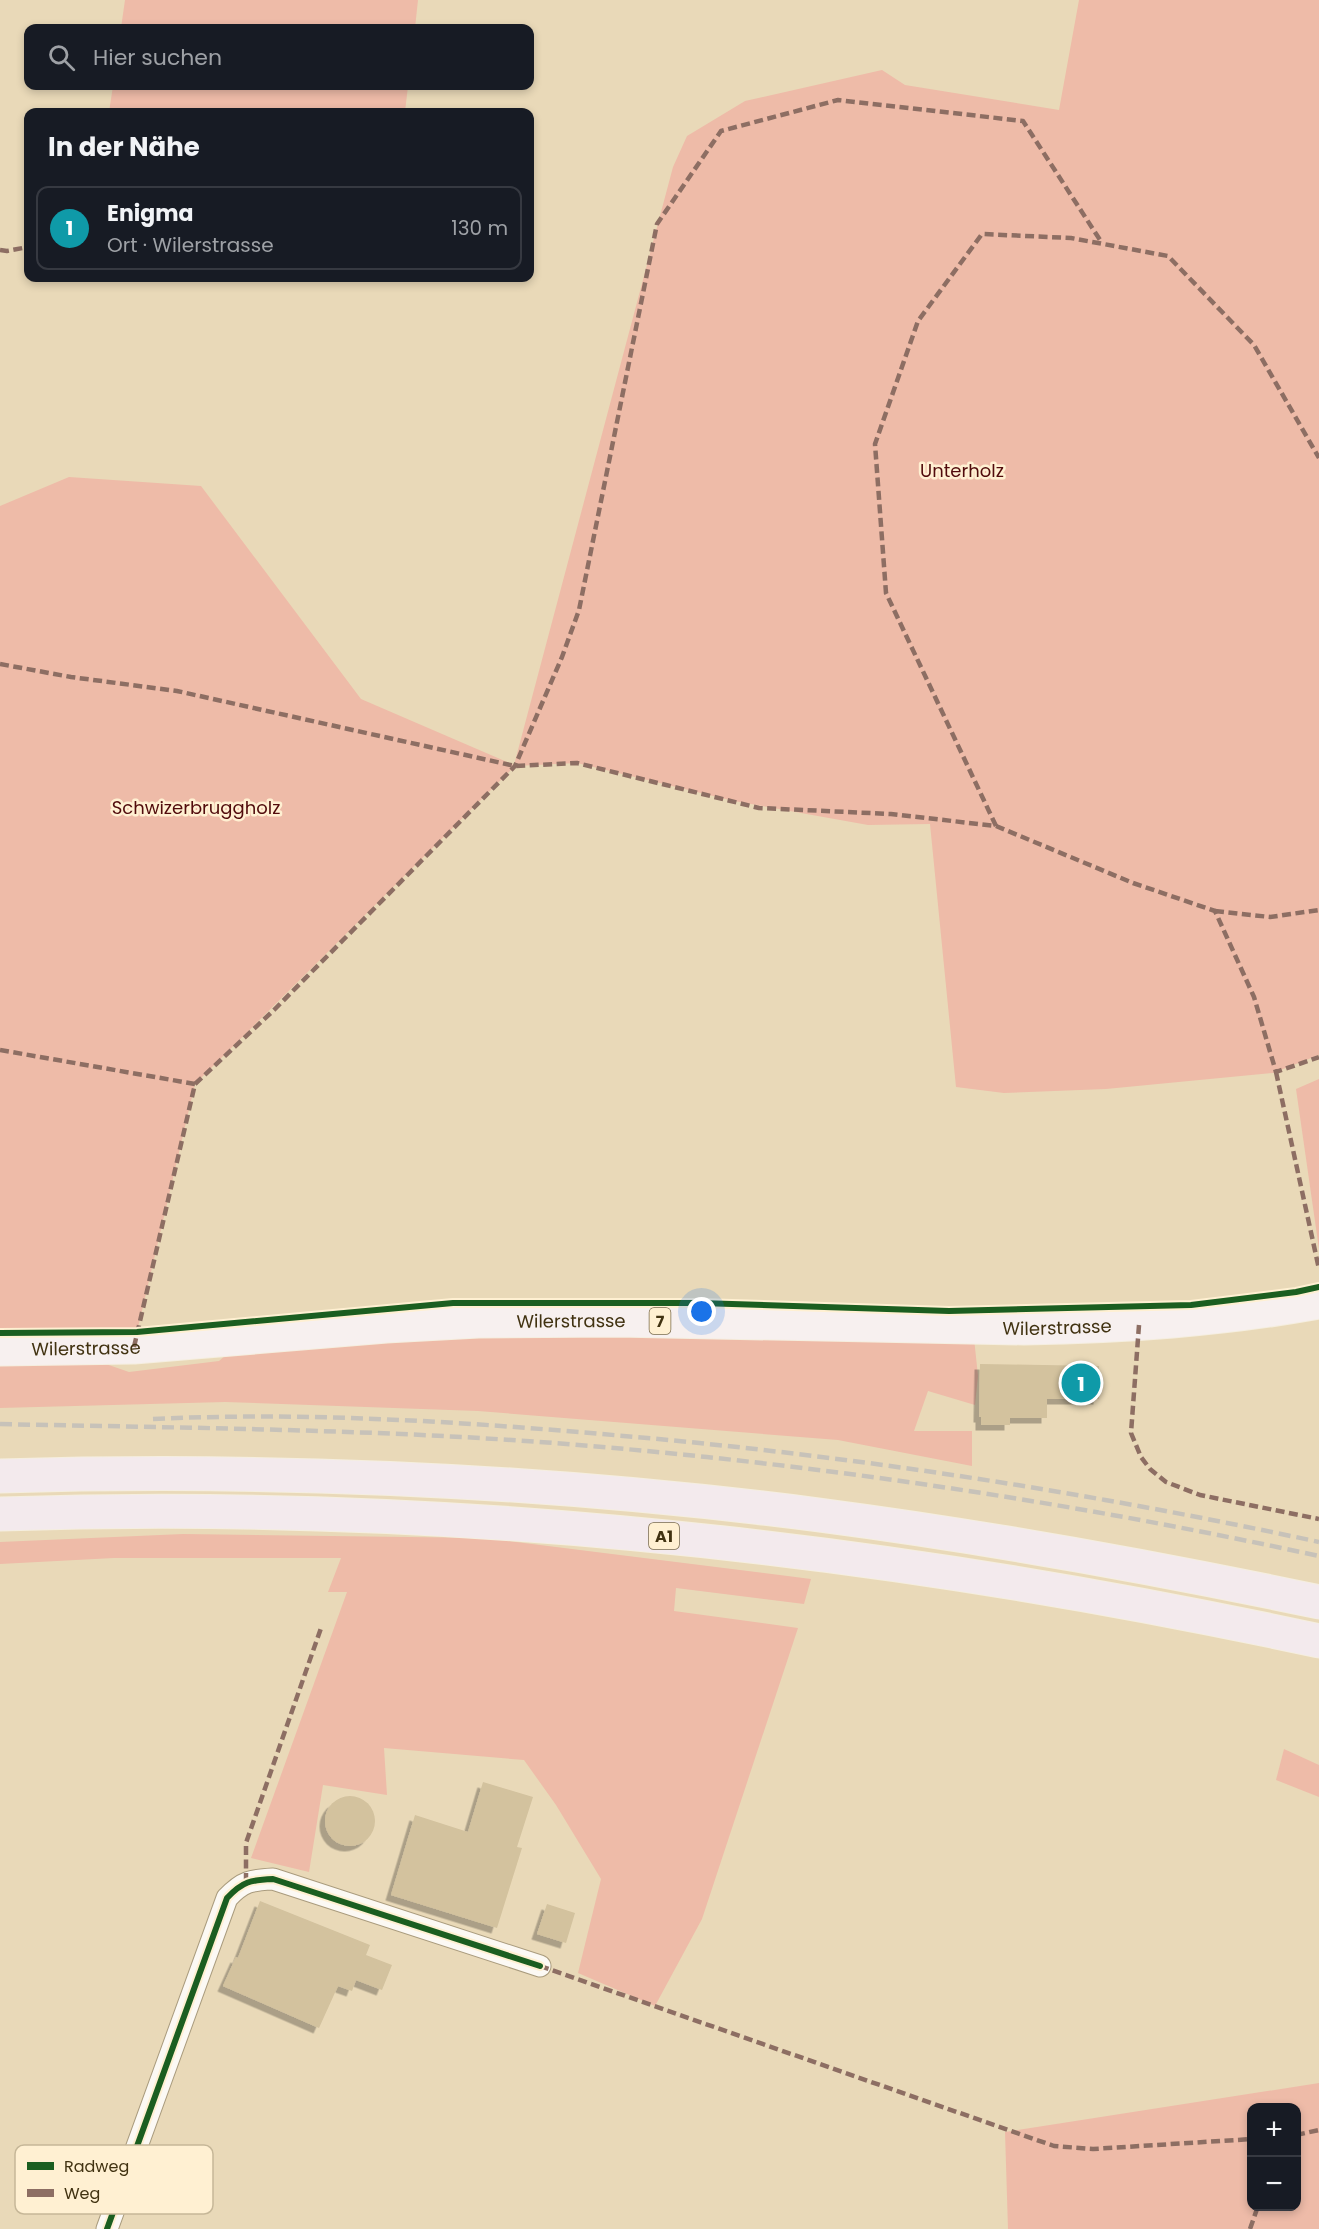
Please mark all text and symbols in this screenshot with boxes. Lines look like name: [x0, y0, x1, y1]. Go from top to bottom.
search box: [24, 24, 534, 90]
icon: search: [45, 41, 78, 74]
text: Hier suchen: [93, 42, 222, 73]
text: In der Nähe: [48, 129, 200, 165]
text: Enigma: [107, 198, 193, 229]
text: 1: [66, 214, 73, 242]
text: 130 m: [451, 214, 508, 242]
text: Ort · Wilerstrasse: [107, 231, 274, 259]
park label: Unterholz: [920, 458, 1004, 483]
park label: Schwizerbruggholz: [112, 795, 280, 820]
your location: [687, 1297, 716, 1326]
street label: Wilerstrasse: [516, 1307, 626, 1333]
road number: 7: [650, 1308, 670, 1334]
street label: Wilerstrasse: [1002, 1313, 1112, 1341]
street label: Wilerstrasse: [31, 1334, 142, 1361]
pin: 1: [1062, 1360, 1100, 1406]
road number: A1: [649, 1523, 679, 1549]
map controls: [1247, 2103, 1301, 2211]
button: +: [1247, 2103, 1301, 2157]
legend: [15, 2145, 213, 2214]
text: Radweg: [64, 2155, 129, 2178]
button: −: [1247, 2157, 1301, 2211]
text: Weg: [64, 2182, 100, 2205]

